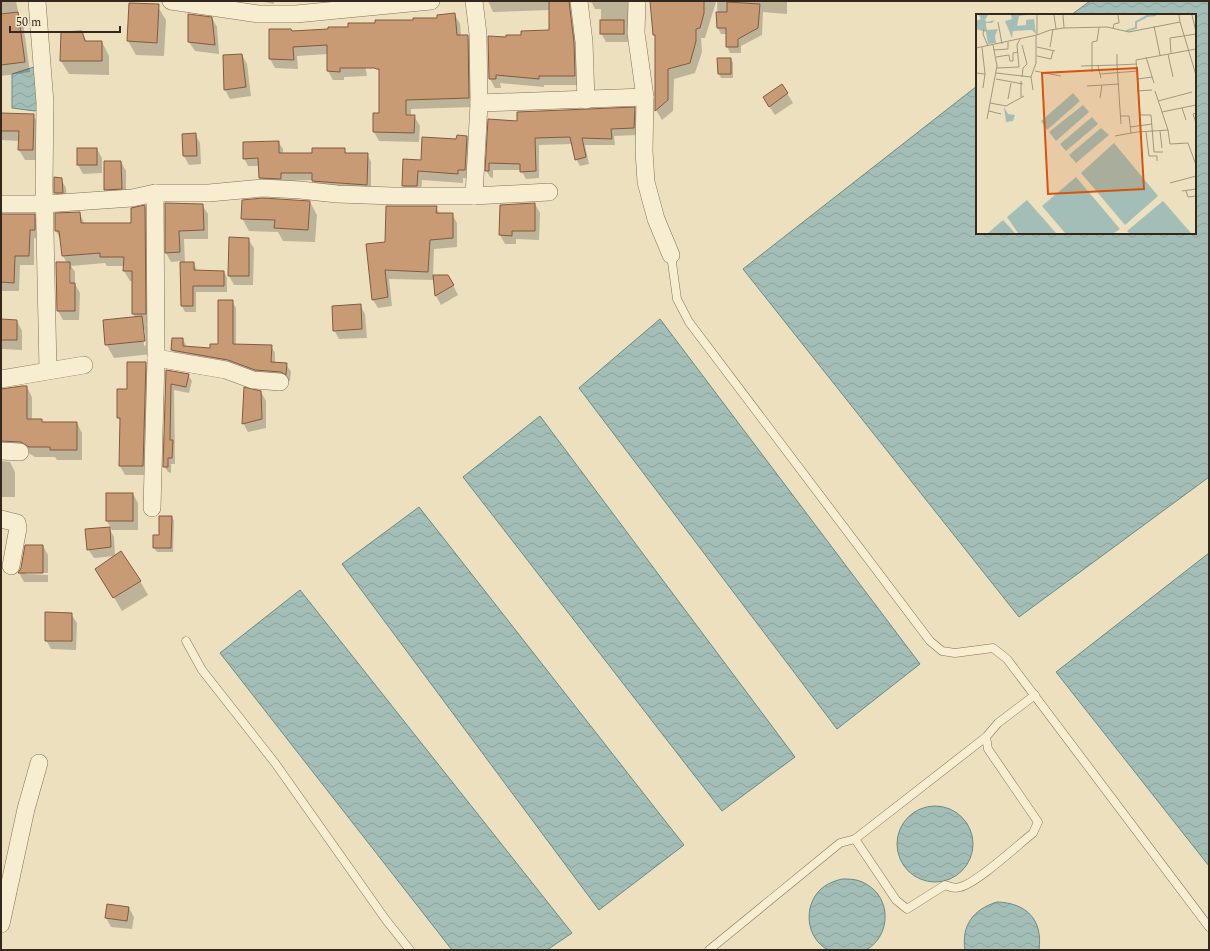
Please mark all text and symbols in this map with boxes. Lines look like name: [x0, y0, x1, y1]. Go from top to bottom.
scale bar: [10, 8, 120, 34]
text: 50 m: [16, 13, 41, 32]
inset map: [976, 14, 1196, 234]

